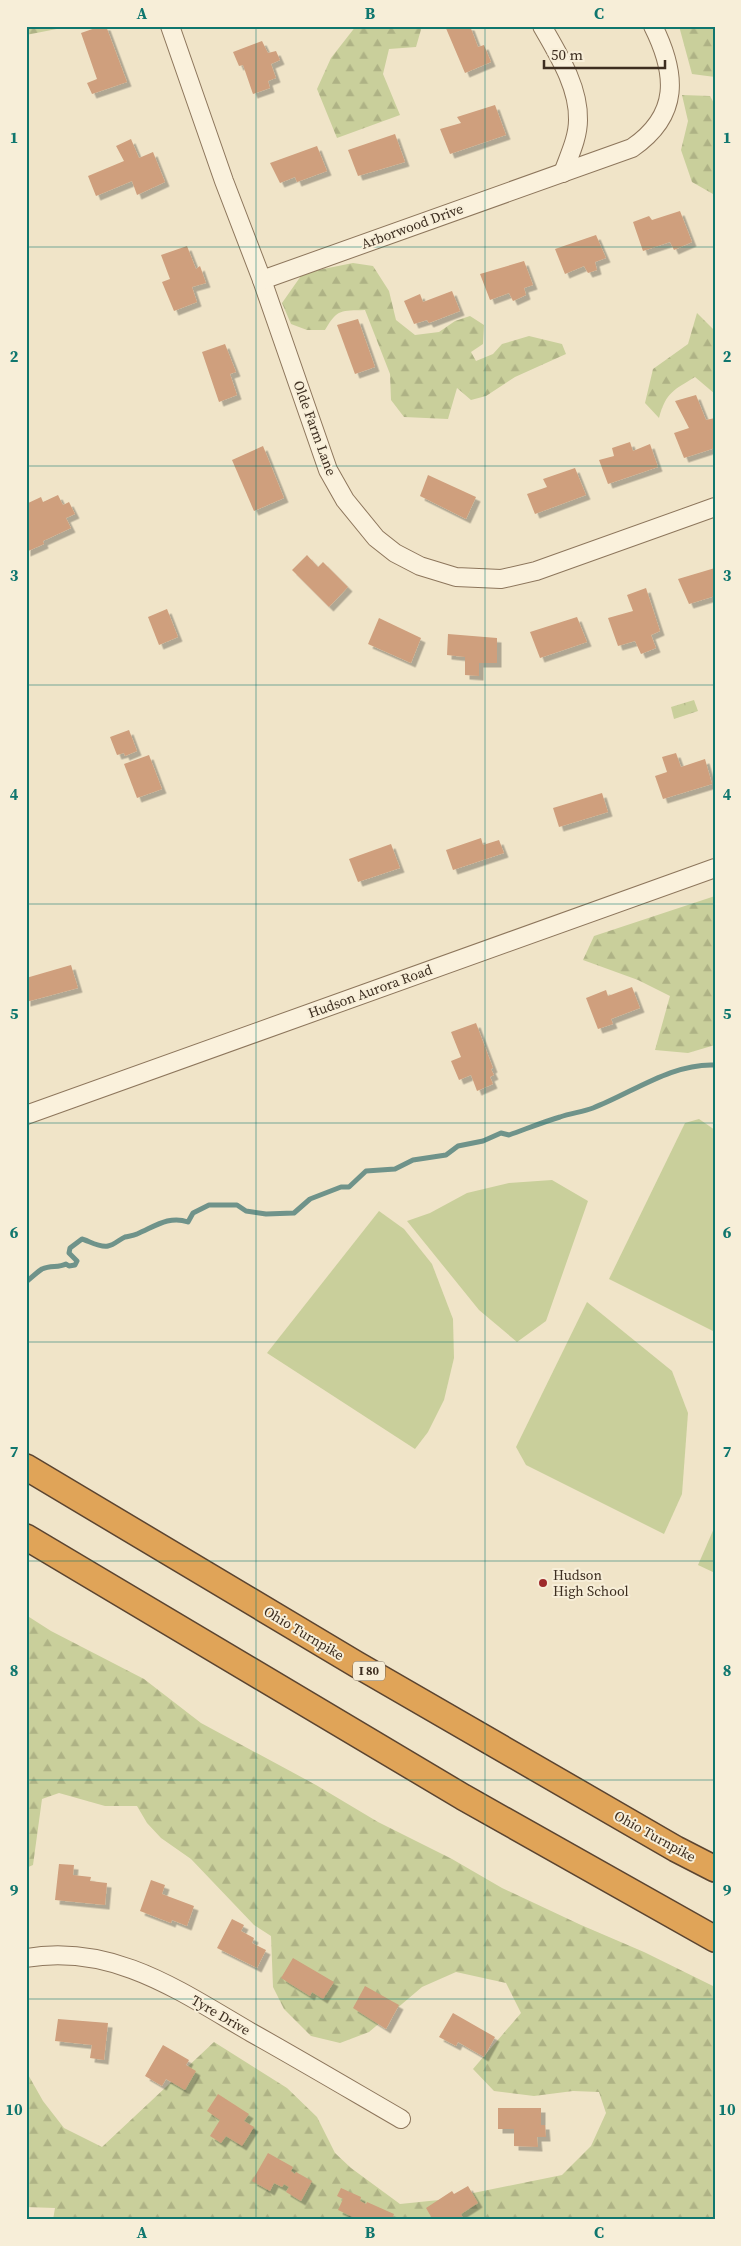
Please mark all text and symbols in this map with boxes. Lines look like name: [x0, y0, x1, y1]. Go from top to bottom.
text: A: [137, 2, 148, 24]
text: B: [365, 2, 376, 24]
text: C: [594, 2, 604, 24]
scale bar: [544, 38, 665, 70]
text: 50 m: [551, 44, 583, 65]
text: 1: [10, 126, 18, 148]
text: 1: [723, 126, 731, 148]
street label: Arborwood Drive: [358, 198, 466, 254]
text: 2: [10, 345, 19, 367]
text: 2: [723, 345, 732, 367]
street label: Olde Farm Lane: [289, 378, 341, 478]
text: 3: [10, 564, 19, 586]
text: 3: [723, 564, 732, 586]
text: 4: [10, 783, 19, 805]
text: 4: [723, 783, 732, 805]
street label: Hudson Aurora Road: [305, 959, 435, 1023]
text: 5: [10, 1002, 19, 1024]
text: 5: [723, 1002, 732, 1024]
text: 6: [10, 1221, 19, 1243]
text: 6: [723, 1221, 732, 1243]
text: 7: [10, 1440, 19, 1462]
text: 7: [723, 1440, 732, 1462]
place label: Hudson High School: [553, 1565, 629, 1601]
marker: Hudson High School: [537, 1577, 549, 1589]
street label: Ohio Turnpike: [260, 1601, 348, 1665]
text: 8: [10, 1659, 18, 1681]
text: 8: [723, 1659, 731, 1681]
road number: I 80: [353, 1662, 385, 1680]
street label: Ohio Turnpike: [611, 1805, 699, 1867]
text: 9: [10, 1879, 19, 1901]
text: 9: [723, 1879, 732, 1901]
street label: Tyre Drive: [188, 1990, 254, 2040]
text: 10: [5, 2098, 23, 2120]
text: 10: [718, 2098, 736, 2120]
text: A: [137, 2221, 148, 2243]
text: B: [365, 2221, 376, 2243]
text: C: [594, 2221, 604, 2243]

